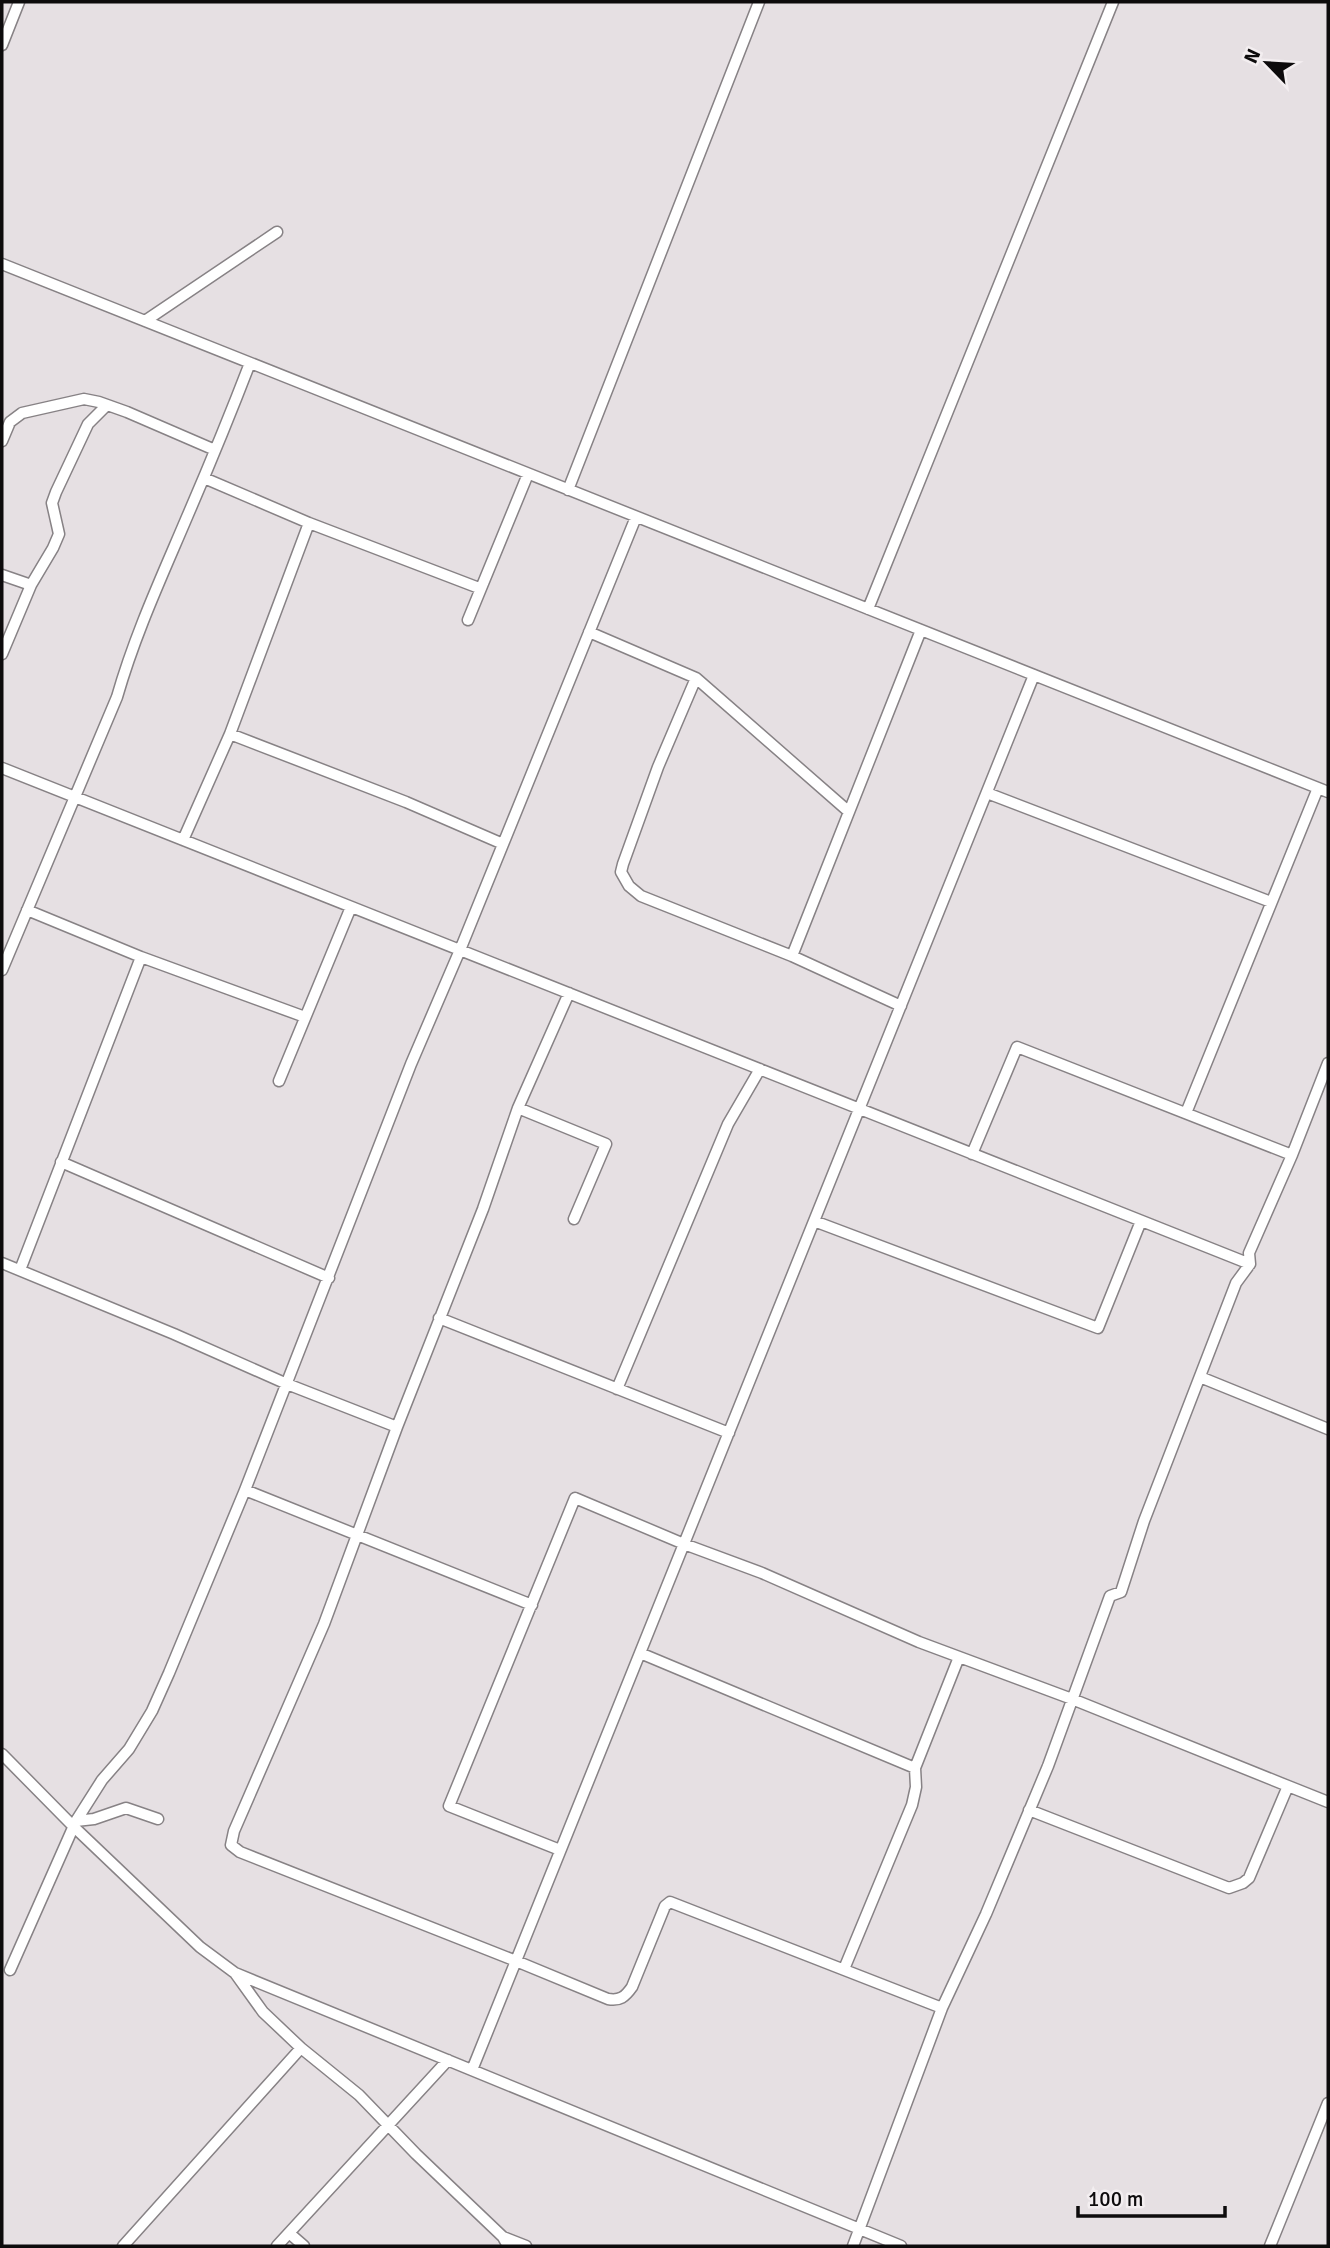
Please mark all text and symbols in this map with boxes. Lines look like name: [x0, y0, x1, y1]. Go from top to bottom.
north arrow: [1232, 28, 1302, 98]
text: N: [1239, 45, 1266, 67]
scale bar: [1078, 2174, 1225, 2218]
text: 100 m: [1088, 2186, 1143, 2212]

